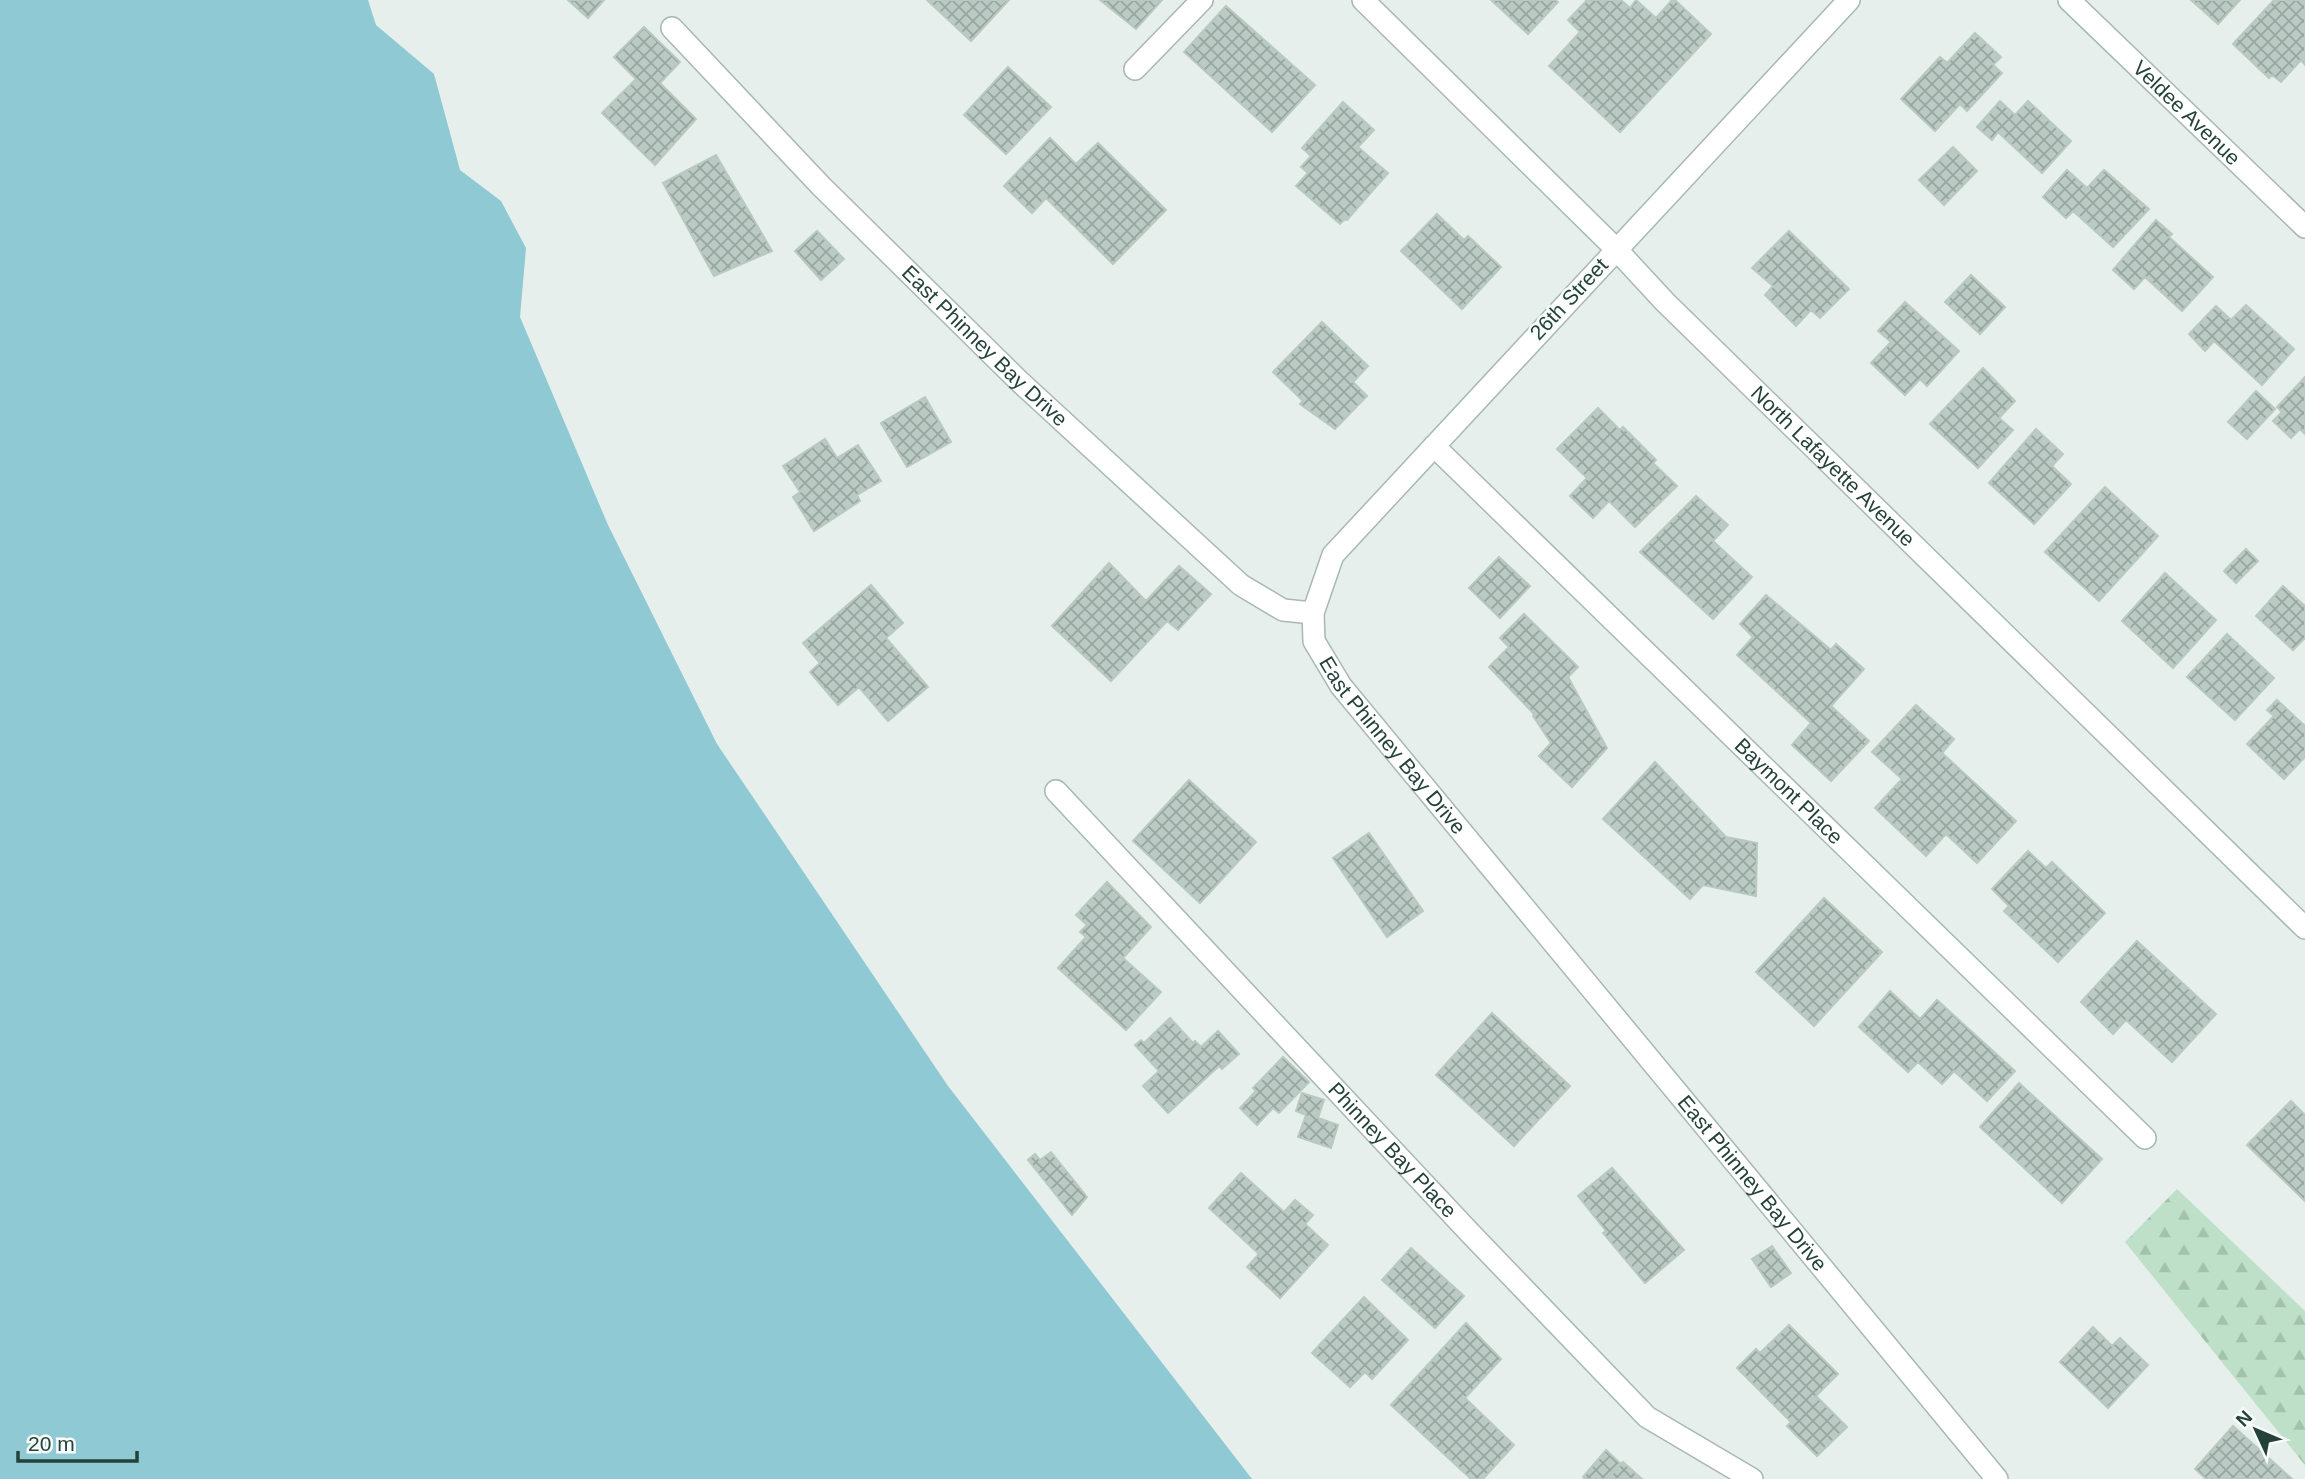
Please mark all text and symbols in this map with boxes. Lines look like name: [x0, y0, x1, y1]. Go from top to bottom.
street label: Veldee Avenue: [2128, 56, 2245, 169]
street label: 26th Street: [1525, 253, 1612, 344]
street label: East Phinney Bay Drive: [898, 261, 1072, 431]
street label: North Lafayette Avenue: [1747, 381, 1920, 551]
street label: East Phinney Bay Drive: [1315, 652, 1471, 838]
street label: Baymont Place: [1730, 733, 1848, 848]
street label: Phinney Bay Place: [1324, 1078, 1461, 1222]
street label: East Phinney Bay Drive: [1674, 1091, 1832, 1275]
north arrow: [2221, 1395, 2291, 1465]
text: N: [2232, 1406, 2256, 1431]
scale bar: [18, 1420, 136, 1464]
text: 20 m: [28, 1432, 75, 1455]

